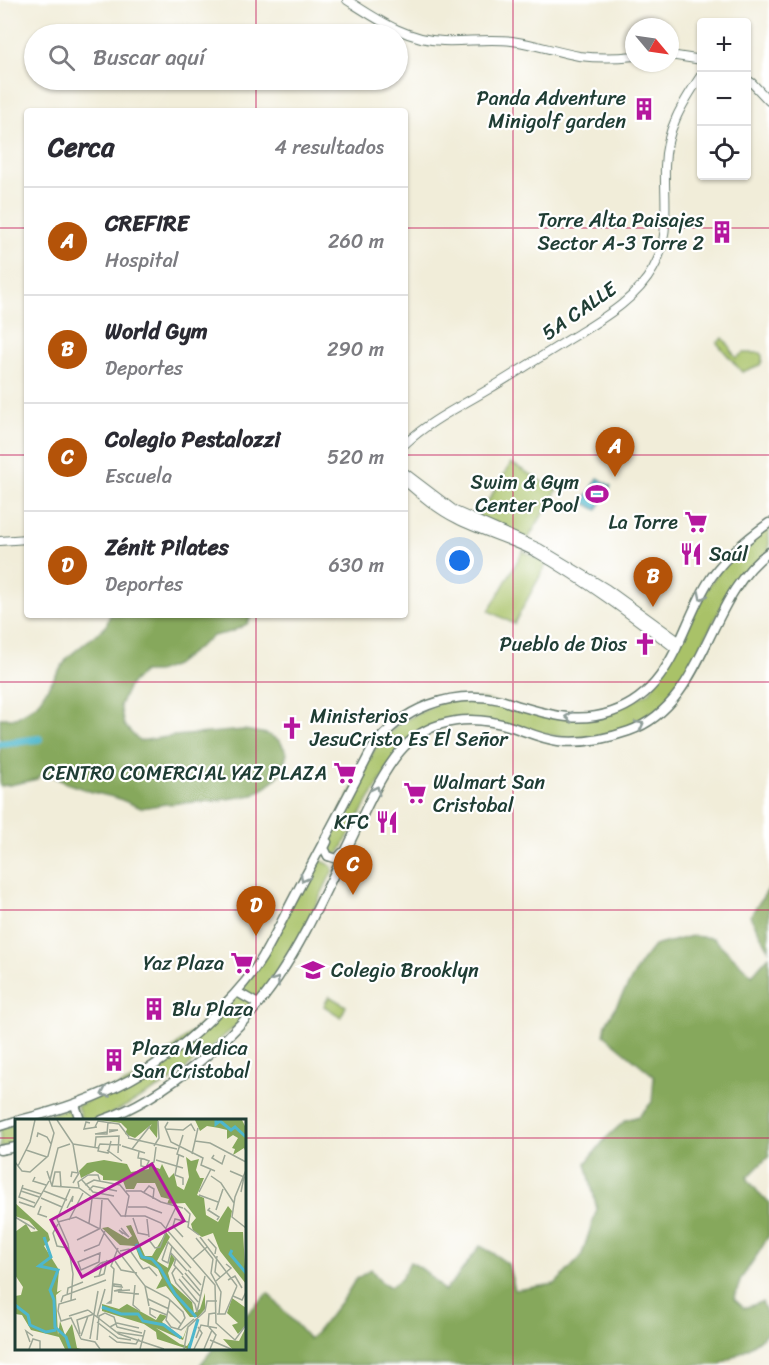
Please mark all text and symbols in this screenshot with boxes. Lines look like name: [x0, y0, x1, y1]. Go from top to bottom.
north arrow: [625, 18, 679, 72]
map controls: [697, 18, 751, 180]
button: +: [697, 18, 751, 72]
search box: [24, 24, 408, 90]
text: Buscar aquí: [93, 38, 205, 77]
icon: search: [45, 41, 78, 74]
button: −: [697, 72, 751, 126]
place label: Panda Adventure Minigolf garden: [477, 81, 626, 139]
building icon: Panda Adventure Minigolf garden: [631, 96, 657, 122]
text: Cerca: [48, 124, 114, 170]
button: locate: [697, 126, 751, 180]
text: 4 resultados: [275, 130, 384, 165]
place label: Torre Alta Paisajes Sector A-3 Torre 2: [537, 203, 705, 261]
text: CREFIRE: [105, 204, 189, 243]
building icon: Torre Alta Paisajes Sector A-3 Torre 2: [709, 219, 735, 245]
text: A: [61, 224, 74, 259]
text: 260 m: [328, 224, 384, 259]
text: Hospital: [105, 243, 178, 278]
street label: 5A CALLE: [534, 271, 626, 350]
text: World Gym: [105, 312, 208, 351]
text: B: [61, 332, 74, 367]
text: 290 m: [327, 332, 384, 367]
text: Deportes: [105, 351, 183, 386]
text: Colegio Pestalozzi: [105, 420, 280, 459]
pin: A: [596, 428, 634, 477]
text: C: [61, 440, 74, 475]
text: 520 m: [327, 440, 384, 475]
text: Escuela: [105, 459, 172, 494]
place label: Swim & Gym Center Pool: [471, 465, 580, 523]
sports icon: Swim & Gym Center Pool: [584, 481, 610, 507]
place label: La Torre: [609, 505, 678, 540]
supermarket icon: La Torre: [683, 509, 709, 535]
text: Zénit Pilates: [105, 528, 229, 567]
place label: Saúl: [709, 537, 749, 572]
restaurant icon: Saúl: [678, 541, 704, 567]
your location: [445, 546, 474, 575]
text: D: [62, 548, 73, 583]
text: 630 m: [328, 548, 384, 583]
pin: B: [634, 558, 672, 607]
text: Deportes: [105, 567, 183, 602]
one-way arrow: [697, 589, 709, 600]
place label: Pueblo de Dios: [499, 627, 628, 662]
church icon: Pueblo de Dios: [632, 631, 658, 657]
place label: Ministerios JesuCristo Es El Señor: [309, 699, 509, 757]
one-way arrow: [565, 711, 574, 724]
church icon: Ministerios JesuCristo Es El Señor: [279, 715, 305, 741]
one-way arrow: [634, 721, 644, 732]
place label: CENTRO COMERCIAL YAZ PLAZA: [42, 756, 327, 791]
supermarket icon: CENTRO COMERCIAL YAZ PLAZA: [332, 760, 358, 786]
place label: Walmart San Cristobal: [433, 765, 545, 823]
supermarket icon: Walmart San Cristobal: [402, 780, 428, 806]
one-way arrow: [369, 785, 380, 796]
place label: KFC: [334, 805, 369, 840]
restaurant icon: KFC: [374, 809, 400, 835]
pin: C: [334, 846, 372, 895]
one-way arrow: [300, 872, 311, 882]
pin: D: [236, 886, 276, 936]
place label: Yaz Plaza: [143, 946, 224, 981]
supermarket icon: Yaz Plaza: [229, 950, 255, 976]
place label: Colegio Brooklyn: [331, 953, 479, 988]
school or university icon: Colegio Brooklyn: [300, 957, 326, 983]
one-way arrow: [269, 977, 280, 988]
place label: Blu Plaza: [172, 992, 253, 1027]
building icon: Blu Plaza: [141, 996, 167, 1022]
place label: Plaza Medica San Cristobal: [132, 1031, 250, 1089]
building icon: Plaza Medica San Cristobal: [101, 1047, 127, 1073]
one-way arrow: [101, 1085, 112, 1097]
inset map: [15, 1119, 246, 1350]

